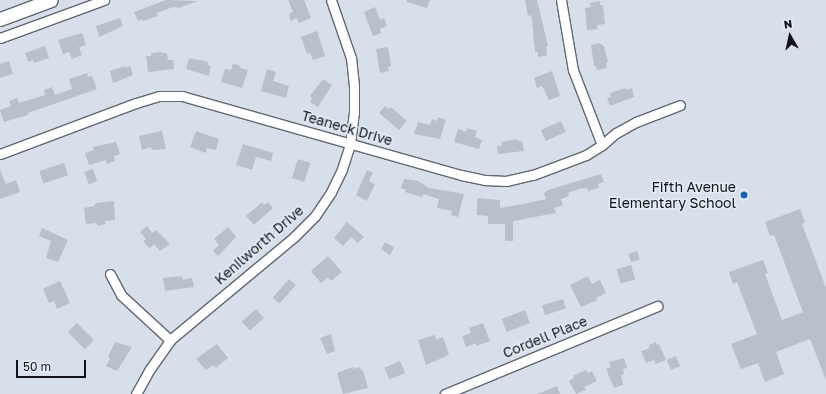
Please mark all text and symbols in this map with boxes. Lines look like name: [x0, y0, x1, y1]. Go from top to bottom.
north arrow: [770, 16, 810, 56]
text: N: [783, 17, 793, 31]
street label: Teaneck Drive: [300, 107, 394, 149]
place label: Fifth Avenue Elementary School: [609, 179, 736, 212]
marker: Fifth Avenue Elementary School: [739, 190, 749, 200]
street label: Kenilworth Drive: [211, 202, 307, 288]
street label: Cordell Place: [500, 312, 590, 362]
scale bar: [18, 352, 88, 378]
text: 50 m: [23, 359, 51, 374]

